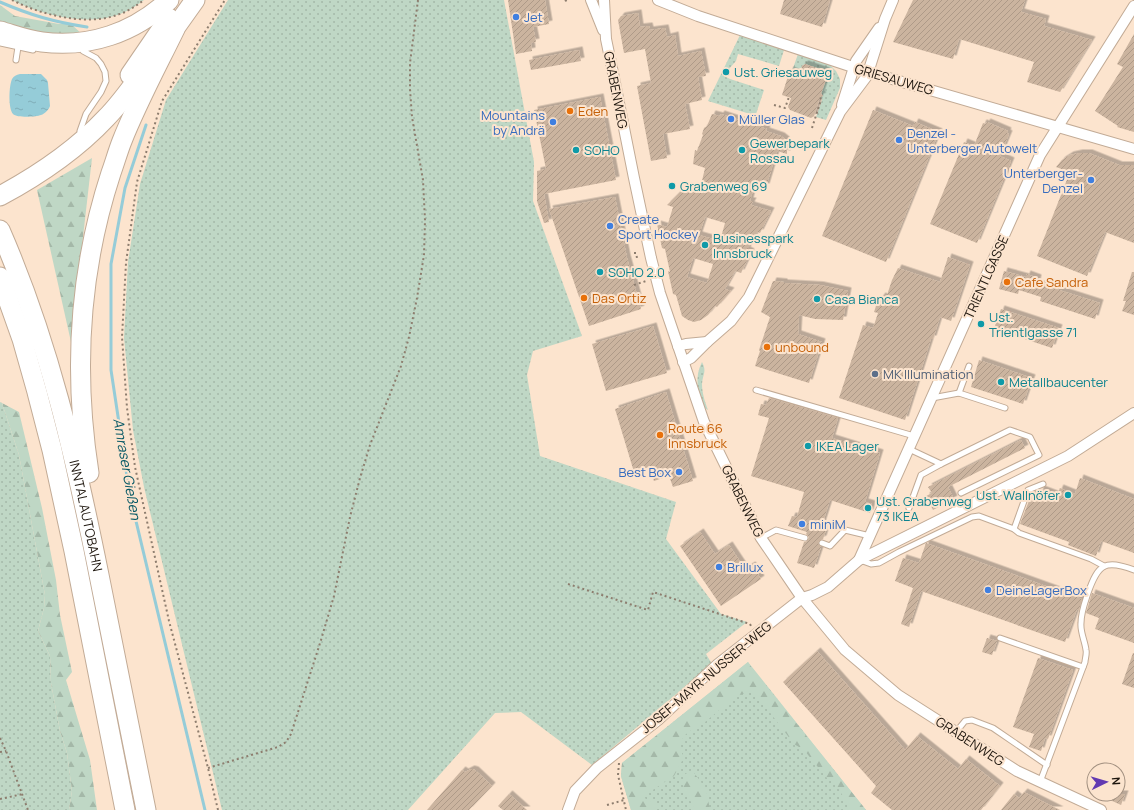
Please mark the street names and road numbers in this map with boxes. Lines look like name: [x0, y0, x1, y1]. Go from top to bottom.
street label: GRABENWEG: [600, 50, 632, 130]
street label: GRIESAUWEG: [853, 59, 935, 99]
street label: TRIENTLGASSE: [959, 232, 1013, 322]
street label: INNTAL AUTOBAHN: [65, 458, 107, 573]
street label: GRABENWEG: [718, 462, 768, 540]
street label: JOSEF-MAYR-NUSSER-WEG: [637, 617, 775, 737]
street label: GRABENWEG: [932, 712, 1008, 770]

